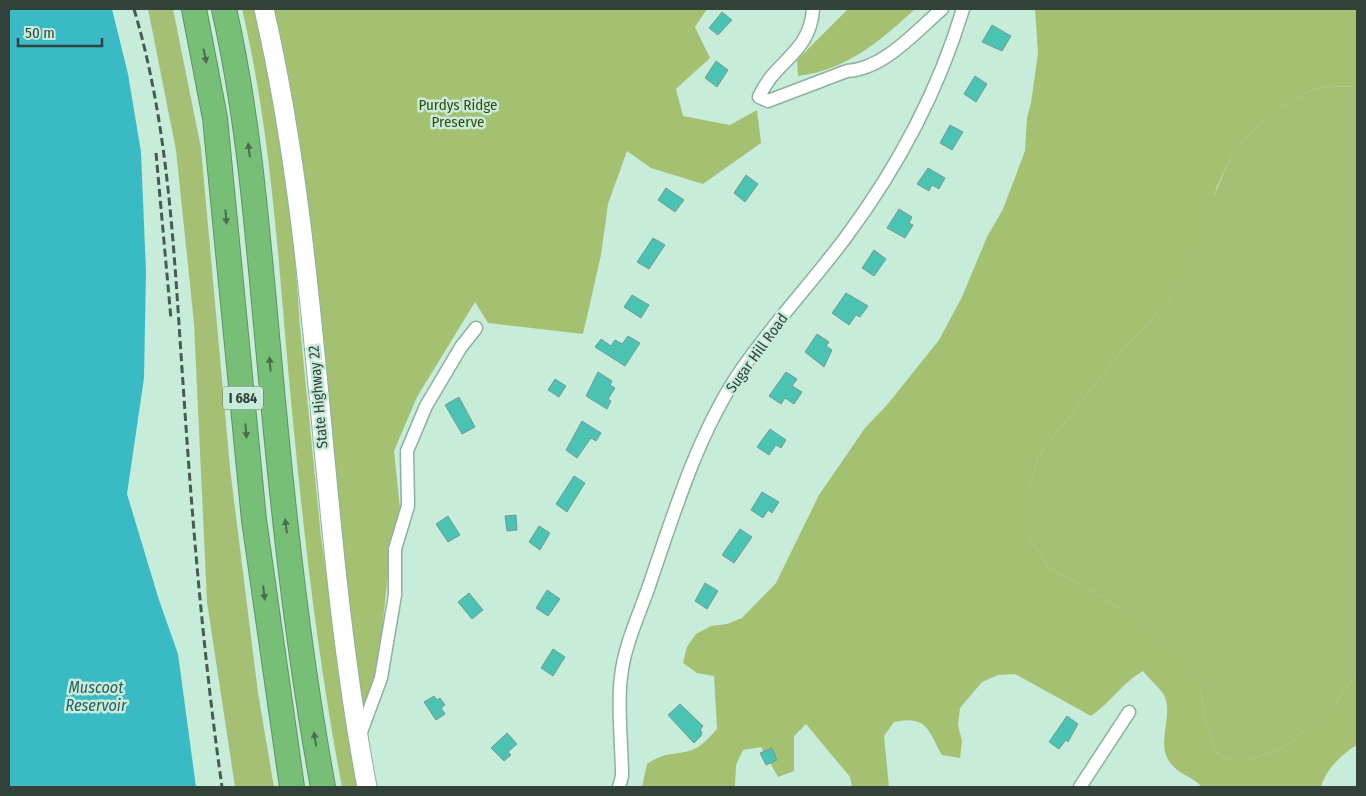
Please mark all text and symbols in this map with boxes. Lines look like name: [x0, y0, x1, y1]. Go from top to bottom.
scale bar: [18, 15, 101, 47]
text: 50 m: [25, 24, 55, 42]
one-way arrow: [201, 49, 209, 65]
park label: Purdys Ridge Preserve: [419, 96, 497, 131]
one-way arrow: [245, 142, 253, 158]
one-way arrow: [223, 210, 231, 226]
street label: Sugar Hill Road: [722, 310, 792, 396]
street label: State Highway 22: [305, 344, 331, 449]
one-way arrow: [266, 356, 274, 372]
road number: I 684: [223, 386, 263, 409]
one-way arrow: [242, 424, 250, 440]
one-way arrow: [282, 518, 290, 534]
one-way arrow: [260, 585, 268, 601]
water label: Muscoot Reservoir: [66, 678, 127, 715]
one-way arrow: [311, 731, 319, 747]

